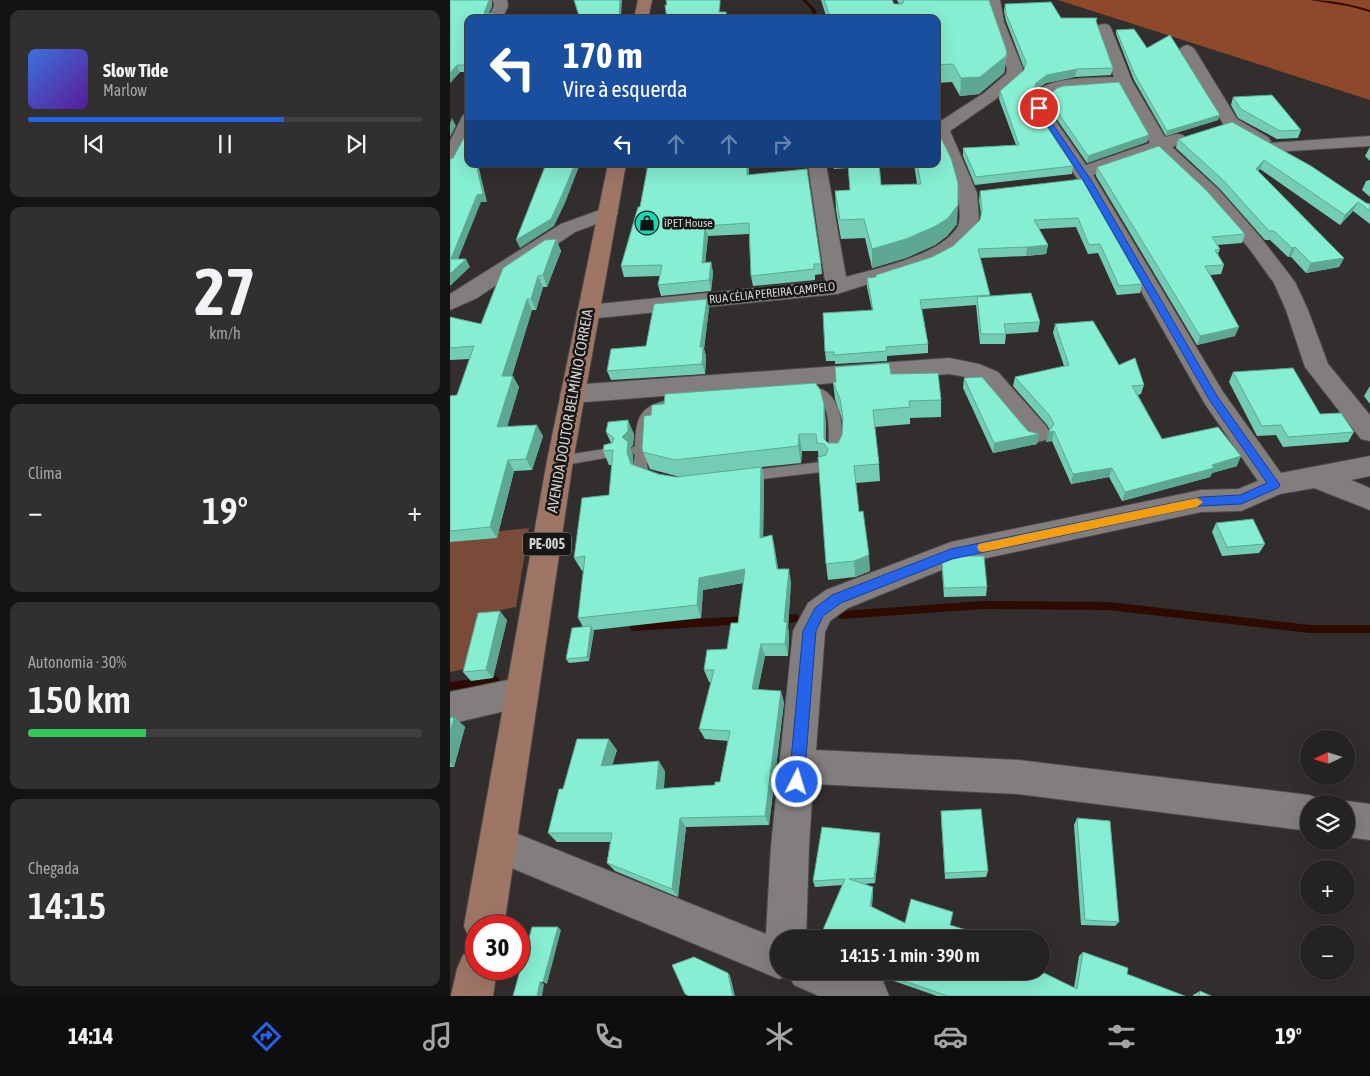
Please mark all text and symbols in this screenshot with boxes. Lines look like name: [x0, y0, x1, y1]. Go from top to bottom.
icon: left: [480, 35, 545, 100]
text: 170 m: [563, 35, 642, 75]
text: Slow Tide: [103, 59, 168, 81]
text: Vire à esquerda: [563, 76, 688, 102]
text: Marlow: [103, 81, 147, 99]
pin: [1018, 87, 1060, 129]
icon: arrive: [1025, 94, 1053, 122]
icon: previous: [80, 130, 108, 158]
icon: pause: [211, 130, 239, 158]
icon: next: [342, 130, 370, 158]
icon: left: [609, 130, 637, 158]
icon: ahead: [662, 130, 690, 158]
icon: ahead: [715, 130, 743, 158]
icon: right: [768, 130, 796, 158]
shop icon: iPET House: [634, 210, 660, 236]
place label: iPET House: [664, 216, 713, 230]
text: 27: [194, 254, 256, 329]
street label: RUA CÉLIA PEREIRA CAMPELO: [708, 279, 836, 307]
street label: AVENIDA DOUTOR BELMÍNIO CORREIA: [543, 307, 596, 514]
text: km/h: [209, 324, 241, 342]
text: Clima: [28, 464, 62, 482]
text: 19°: [202, 489, 248, 532]
text: −: [28, 495, 43, 527]
text: +: [407, 495, 422, 527]
road number: PE-005: [523, 532, 571, 556]
text: Autonomia · 30%: [28, 653, 126, 671]
text: 150 km: [28, 678, 131, 721]
north arrow: [1300, 730, 1355, 785]
map controls: [1300, 730, 1355, 980]
position arrow: [770, 755, 822, 807]
button: layers: [1300, 795, 1355, 850]
text: Chegada: [28, 859, 79, 877]
button: +: [1300, 860, 1355, 915]
text: 14:15: [28, 884, 106, 927]
speed limit sign: 30: [465, 915, 530, 980]
button: −: [1300, 925, 1355, 980]
text: 14:15 · 1 min · 390 m: [840, 944, 980, 966]
icon: directions: [249, 1019, 284, 1054]
icon: music: [420, 1019, 455, 1054]
icon: phone: [591, 1019, 626, 1054]
icon: climate: [762, 1019, 797, 1054]
icon: car: [933, 1019, 968, 1054]
icon: filters: [1104, 1019, 1139, 1054]
text: 14:14: [68, 1023, 113, 1049]
text: 19°: [1275, 1023, 1302, 1049]

